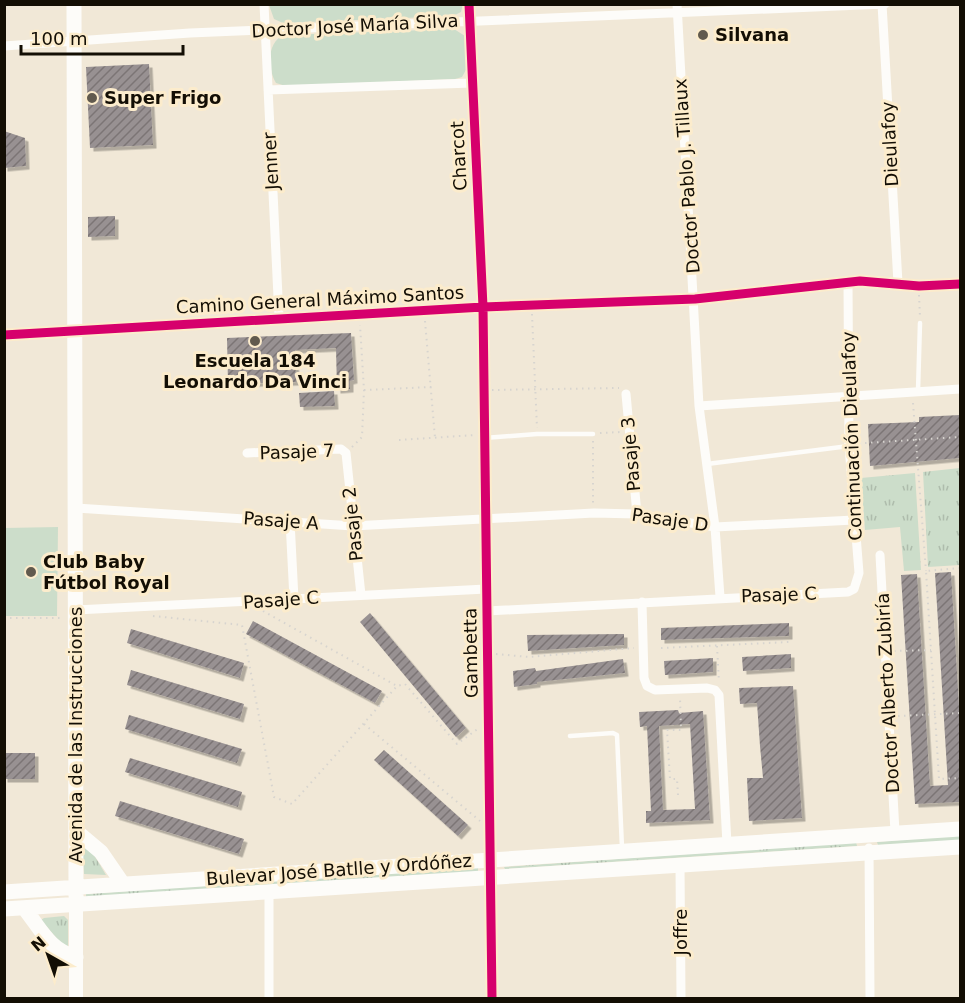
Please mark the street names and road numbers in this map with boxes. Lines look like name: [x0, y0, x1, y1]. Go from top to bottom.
street label: Doctor José María Silva: [251, 10, 459, 41]
street label: Doctor Pablo J. Tillaux: [669, 77, 704, 274]
street label: Dieulafoy: [877, 101, 902, 187]
street label: Charcot: [446, 121, 471, 192]
street label: Jenner: [258, 131, 283, 191]
street label: Camino General Máximo Santos: [175, 281, 465, 318]
street label: Continuación Dieulafoy: [837, 331, 866, 541]
street label: Pasaje 3: [617, 416, 644, 492]
street label: Pasaje 7: [259, 440, 335, 463]
street label: Pasaje 2: [338, 486, 367, 562]
street label: Pasaje D: [630, 504, 710, 535]
street label: Pasaje A: [243, 507, 320, 534]
street label: Pasaje C: [741, 583, 817, 606]
street label: Pasaje C: [242, 586, 320, 613]
street label: Doctor Alberto Zubiría: [872, 592, 903, 794]
street label: Avenida de las Instrucciones: [65, 607, 86, 863]
street label: Gambetta: [459, 608, 482, 698]
street label: Bulevar José Batlle y Ordóñez: [205, 850, 473, 889]
street label: Joffre: [670, 909, 691, 956]

